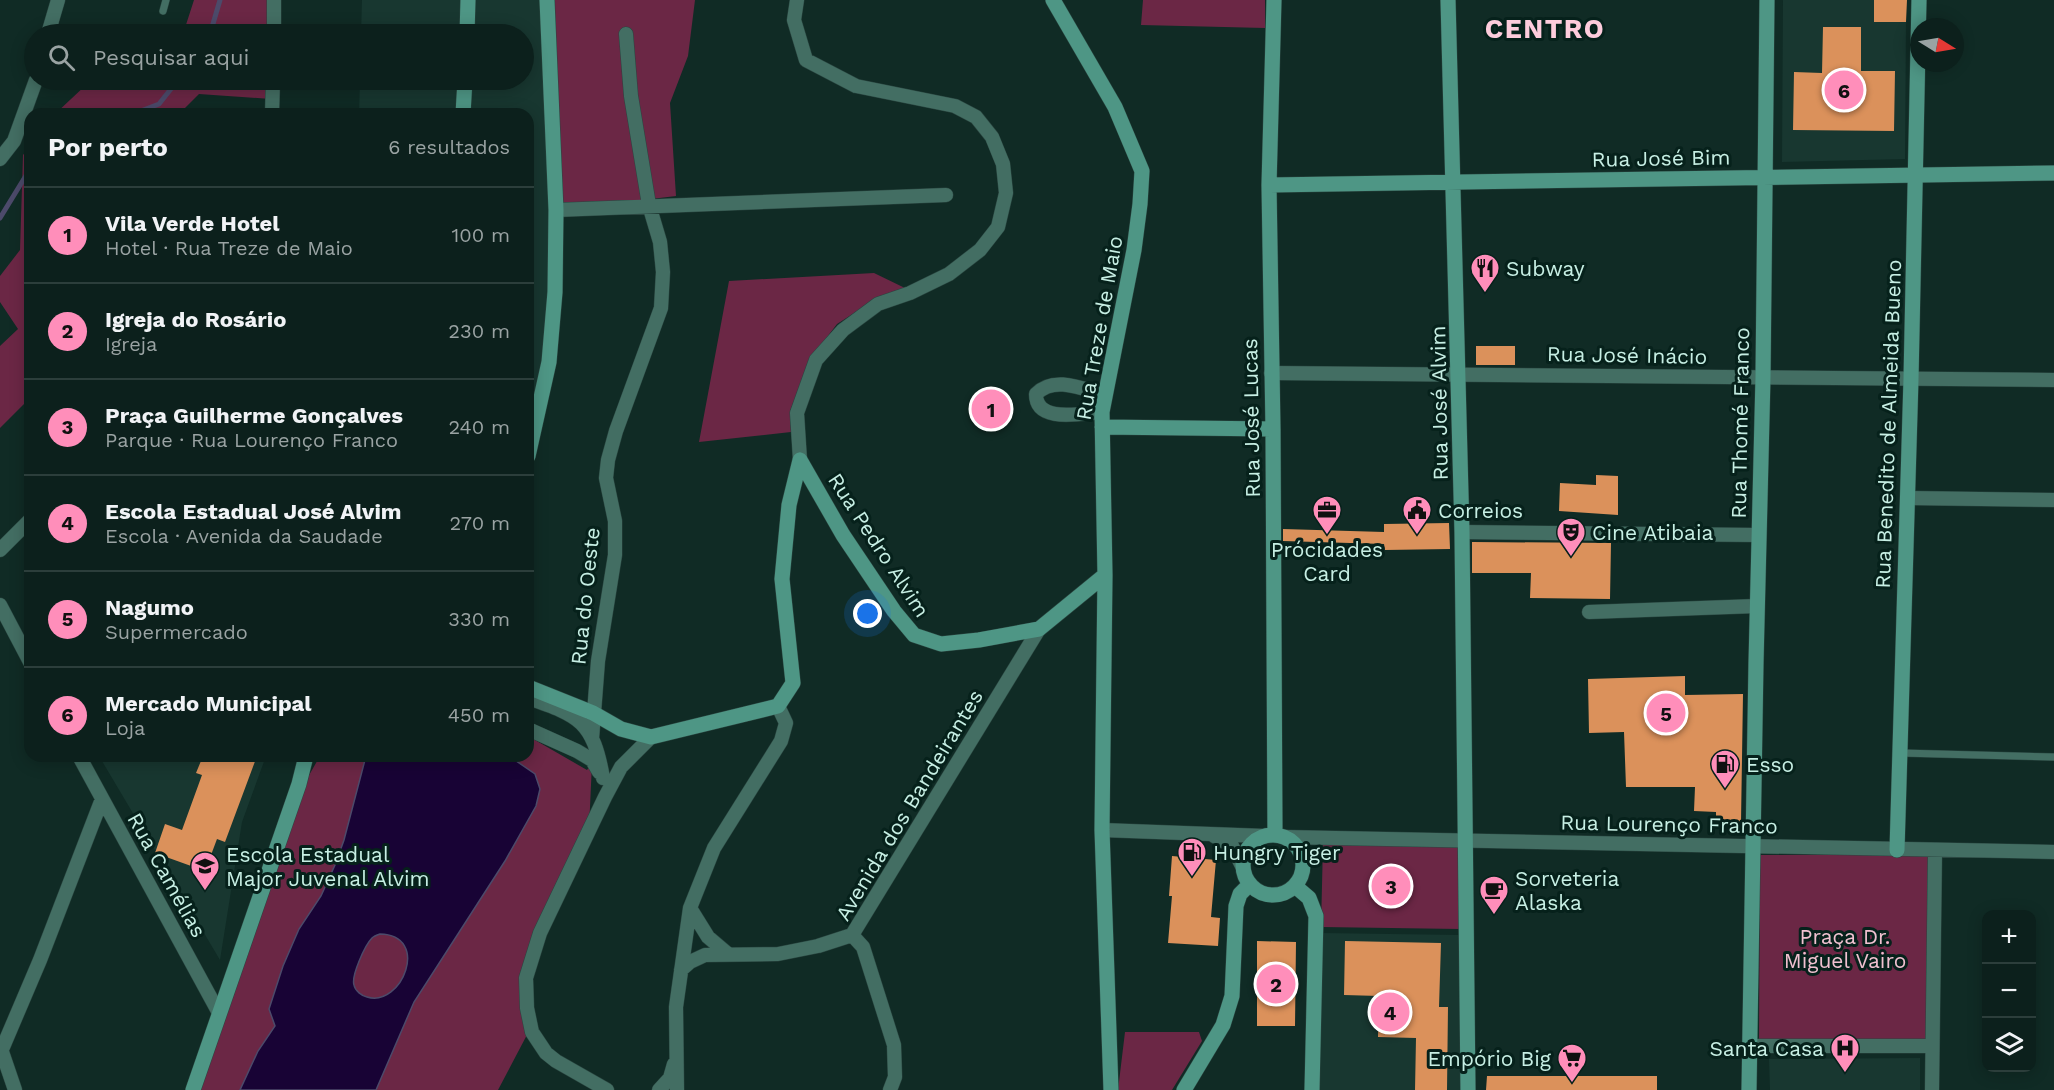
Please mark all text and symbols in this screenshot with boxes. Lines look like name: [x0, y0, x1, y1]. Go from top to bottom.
district label: CENTRO: [1485, 13, 1605, 45]
north arrow: [1910, 18, 1964, 72]
search box: [24, 24, 534, 90]
icon: search: [45, 41, 78, 74]
text: Pesquisar aqui: [93, 45, 249, 70]
pin: 6: [1824, 68, 1864, 112]
text: Por perto: [48, 132, 168, 162]
text: 6 resultados: [388, 135, 510, 159]
street label: Rua José Bim: [1591, 144, 1731, 172]
text: Vila Verde Hotel: [105, 211, 280, 236]
text: 1: [63, 223, 72, 247]
text: 100 m: [451, 223, 510, 247]
street label: Rua Treze de Maio: [1070, 234, 1128, 422]
text: Hotel · Rua Treze de Maio: [105, 236, 353, 260]
restaurant icon: Subway: [1469, 252, 1501, 294]
place label: Subway: [1506, 256, 1585, 281]
street label: Rua Benedito de Almeida Bueno: [1870, 259, 1906, 589]
text: Igreja do Rosário: [105, 307, 286, 332]
text: 2: [62, 319, 73, 343]
text: 230 m: [448, 319, 510, 343]
street label: Rua José Alvim: [1425, 325, 1453, 481]
street label: Rua Thomé Franco: [1726, 327, 1754, 519]
text: Igreja: [105, 332, 157, 356]
street label: Rua José Lucas: [1237, 338, 1265, 498]
street label: Rua José Inácio: [1547, 341, 1707, 369]
pin: 1: [972, 386, 1010, 432]
text: Praça Guilherme Gonçalves: [105, 403, 403, 428]
text: 3: [62, 415, 73, 439]
text: 240 m: [448, 415, 510, 439]
text: Parque · Rua Lourenço Franco: [105, 428, 398, 452]
street label: Rua Pedro Alvim: [823, 468, 935, 622]
office icon: Prócidades Card: [1311, 494, 1343, 536]
public building icon: Correios: [1401, 494, 1433, 536]
place label: Correios: [1438, 498, 1523, 523]
text: Escola Estadual José Alvim: [105, 499, 402, 524]
text: 4: [61, 511, 74, 535]
text: 270 m: [450, 511, 510, 535]
theatre icon: Cine Atibaia: [1555, 516, 1587, 558]
place label: Cine Atibaia: [1592, 520, 1714, 545]
text: Escola · Avenida da Saudade: [105, 524, 383, 548]
street label: Rua do Oeste: [565, 526, 605, 666]
place label: Prócidades Card: [1271, 537, 1383, 586]
text: Nagumo: [105, 595, 194, 620]
your location: [853, 599, 882, 628]
text: 5: [62, 607, 73, 631]
text: 330 m: [448, 607, 510, 631]
text: Supermercado: [105, 620, 248, 644]
street label: Avenida dos Bandeirantes: [830, 685, 988, 925]
pin: 5: [1646, 690, 1686, 736]
text: Mercado Municipal: [105, 691, 312, 716]
text: 6: [61, 703, 74, 727]
text: 450 m: [448, 703, 510, 727]
text: Loja: [105, 716, 145, 740]
fuel station icon: Esso: [1709, 748, 1741, 790]
place label: Esso: [1746, 752, 1794, 777]
street label: Rua Camélias: [122, 808, 212, 942]
street label: Rua Lourenço Franco: [1560, 810, 1778, 838]
fuel station icon: Hungry Tiger: [1176, 836, 1208, 878]
place label: Hungry Tiger: [1213, 840, 1341, 865]
place label: Escola Estadual Major Juvenal Alvim: [226, 842, 430, 891]
school or university icon: Escola Estadual Major Juvenal Alvim: [189, 850, 221, 892]
pin: 3: [1372, 864, 1410, 908]
place label: Sorveteria Alaska: [1515, 866, 1619, 915]
cafe icon: Sorveteria Alaska: [1478, 874, 1510, 916]
map controls: [1982, 910, 2036, 1072]
button: +: [1982, 910, 2036, 964]
park label: Praça Dr. Miguel Vairo: [1784, 924, 1906, 973]
pin: 2: [1256, 962, 1296, 1006]
button: −: [1982, 964, 2036, 1018]
pin: 4: [1370, 990, 1410, 1034]
button: layers: [1982, 1018, 2036, 1072]
hospital icon: Santa Casa: [1829, 1032, 1861, 1074]
place label: Santa Casa: [1709, 1036, 1824, 1061]
supermarket icon: Empório Big: [1556, 1042, 1588, 1084]
place label: Empório Big: [1427, 1046, 1552, 1071]

